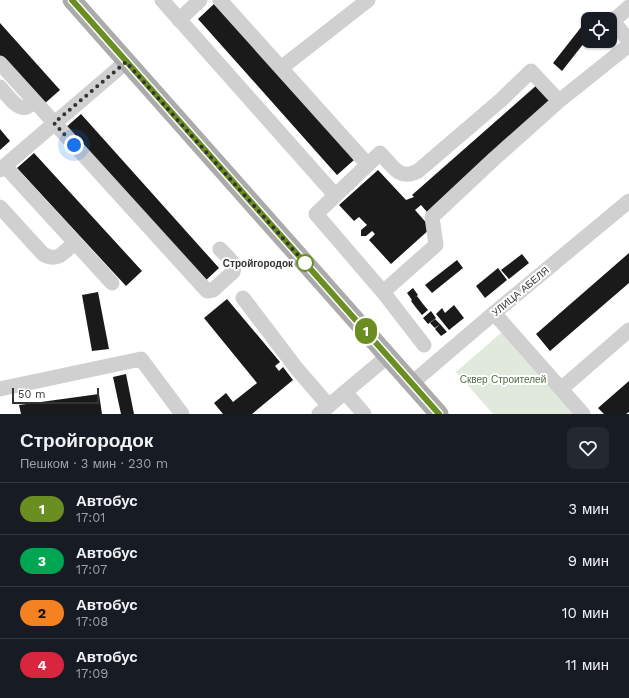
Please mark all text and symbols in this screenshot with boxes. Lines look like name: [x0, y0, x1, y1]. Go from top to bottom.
map controls: [581, 12, 617, 48]
button: locate: [581, 12, 617, 48]
your location: [64, 135, 84, 155]
marker: Стройгородок: [296, 254, 314, 272]
place label: Стройгородок: [223, 258, 294, 269]
street label: УЛИЦА АБЕЛЯ: [490, 264, 551, 318]
line badge: 1: [353, 318, 379, 344]
text: 1: [363, 323, 369, 339]
park label: Сквер Строителей: [460, 374, 546, 385]
scale bar: [12, 386, 99, 405]
text: 50 m: [18, 388, 45, 401]
button: heart: [567, 427, 609, 469]
text: Стройгородок: [20, 429, 153, 452]
text: Пешком · 3 мин · 230 m: [20, 456, 168, 471]
text: Автобус: [76, 492, 138, 510]
text: 3 мин: [568, 500, 609, 518]
text: 1: [39, 501, 45, 517]
text: 17:01: [76, 510, 105, 525]
text: Автобус: [76, 544, 138, 562]
text: 9 мин: [568, 552, 609, 570]
text: 3: [38, 553, 46, 569]
text: 17:07: [76, 562, 107, 577]
text: Автобус: [76, 596, 138, 614]
text: 10 мин: [562, 604, 609, 622]
text: 2: [38, 605, 46, 621]
text: 17:08: [76, 614, 108, 629]
text: Автобус: [76, 648, 138, 666]
text: 11 мин: [565, 656, 609, 674]
text: 4: [37, 657, 47, 673]
text: 17:09: [76, 666, 108, 681]

